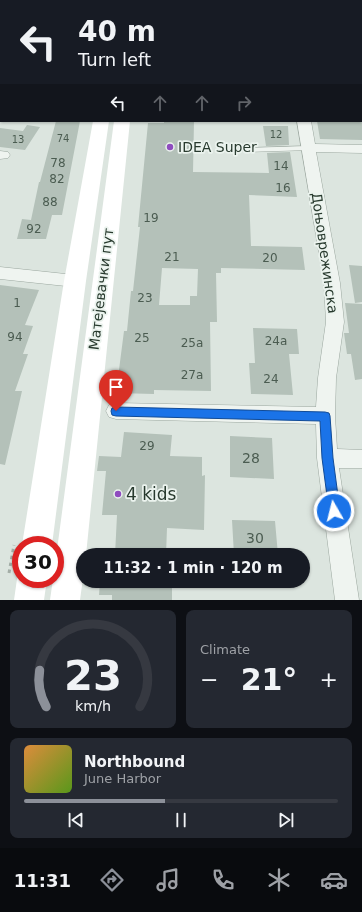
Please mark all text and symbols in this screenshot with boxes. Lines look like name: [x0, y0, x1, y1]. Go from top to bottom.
text: 40 m: [78, 15, 156, 48]
icon: left: [12, 16, 64, 68]
text: Turn left: [78, 49, 151, 70]
icon: left: [107, 92, 129, 114]
icon: ahead: [149, 92, 171, 114]
icon: ahead: [191, 92, 213, 114]
icon: right: [233, 92, 255, 114]
house number: 12: [270, 129, 282, 140]
house number: 74: [57, 133, 69, 144]
house number: 13: [12, 134, 24, 145]
place label: IDEA Super: [178, 139, 257, 155]
marker: IDEA Super: [165, 142, 175, 152]
house number: 78: [50, 156, 66, 170]
house number: 14: [273, 159, 289, 173]
house number: 82: [49, 172, 65, 186]
house number: 16: [275, 181, 291, 195]
street label: Доњоврежинска: [309, 191, 341, 315]
house number: 88: [42, 195, 58, 209]
house number: 19: [143, 211, 159, 225]
house number: 92: [26, 222, 42, 236]
street label: Матејевачки пут: [86, 227, 116, 351]
house number: 21: [164, 250, 180, 264]
house number: 20: [262, 251, 278, 265]
house number: 23: [137, 291, 153, 305]
house number: 1: [13, 296, 21, 310]
house number: 94: [7, 330, 23, 344]
house number: 25: [134, 331, 150, 345]
house number: 24a: [265, 334, 287, 348]
house number: 25a: [181, 336, 203, 350]
house number: 27a: [181, 368, 203, 382]
pin: [99, 370, 133, 411]
house number: 24: [263, 372, 279, 386]
icon: arrive: [105, 376, 127, 398]
house number: 29: [139, 439, 155, 453]
house number: 28: [242, 450, 260, 466]
place label: 4 kids: [126, 484, 177, 504]
marker: 4 kids: [113, 489, 123, 499]
position arrow: [313, 490, 355, 532]
house number: 30: [246, 530, 264, 546]
speed limit sign: 30: [12, 536, 64, 588]
text: 11:32 · 1 min · 120 m: [103, 559, 283, 577]
text: Climate: [200, 642, 250, 657]
text: 23: [64, 651, 122, 700]
text: 21°: [241, 662, 297, 697]
text: −: [200, 667, 218, 692]
text: +: [320, 667, 338, 692]
text: km/h: [75, 698, 111, 714]
text: Northbound: [84, 753, 185, 771]
text: June Harbor: [84, 771, 161, 786]
icon: previous: [65, 809, 87, 831]
icon: pause: [170, 809, 192, 831]
icon: next: [275, 809, 297, 831]
icon: directions: [98, 866, 126, 894]
icon: music: [154, 866, 182, 894]
icon: phone: [209, 866, 237, 894]
icon: climate: [265, 866, 293, 894]
icon: car: [320, 866, 348, 894]
text: 11:31: [14, 870, 71, 891]

